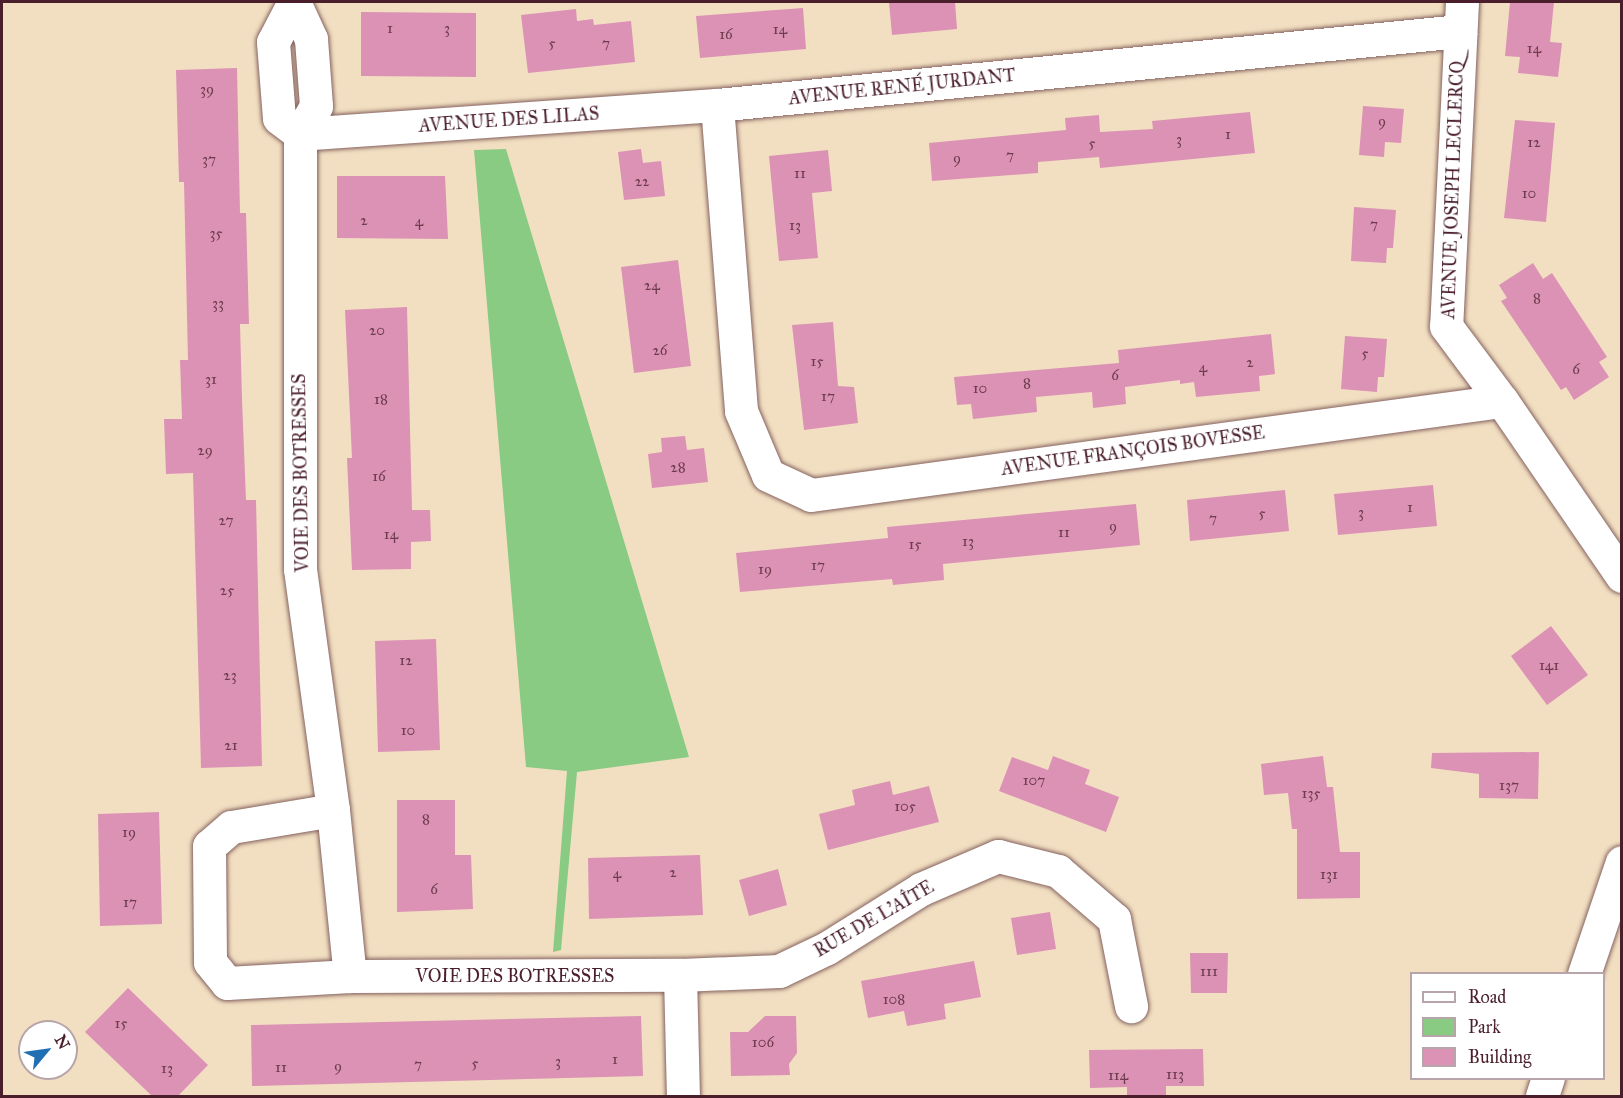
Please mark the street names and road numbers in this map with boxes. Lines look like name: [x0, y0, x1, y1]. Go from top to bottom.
street label: AVENUE JOSEPH LECLERCQ: [1438, 61, 1468, 319]
street label: AVENUE RENÉ JURDANT: [788, 64, 1016, 110]
street label: AVENUE DES LILAS: [418, 103, 600, 137]
street label: VOIE DES BOTRESSES: [288, 373, 314, 573]
street label: AVENUE FRANÇOIS BOVESSE: [1000, 422, 1266, 480]
street label: RUE DE L'AÎTE: [810, 876, 938, 962]
street label: VOIE DES BOTRESSES: [416, 965, 614, 987]

